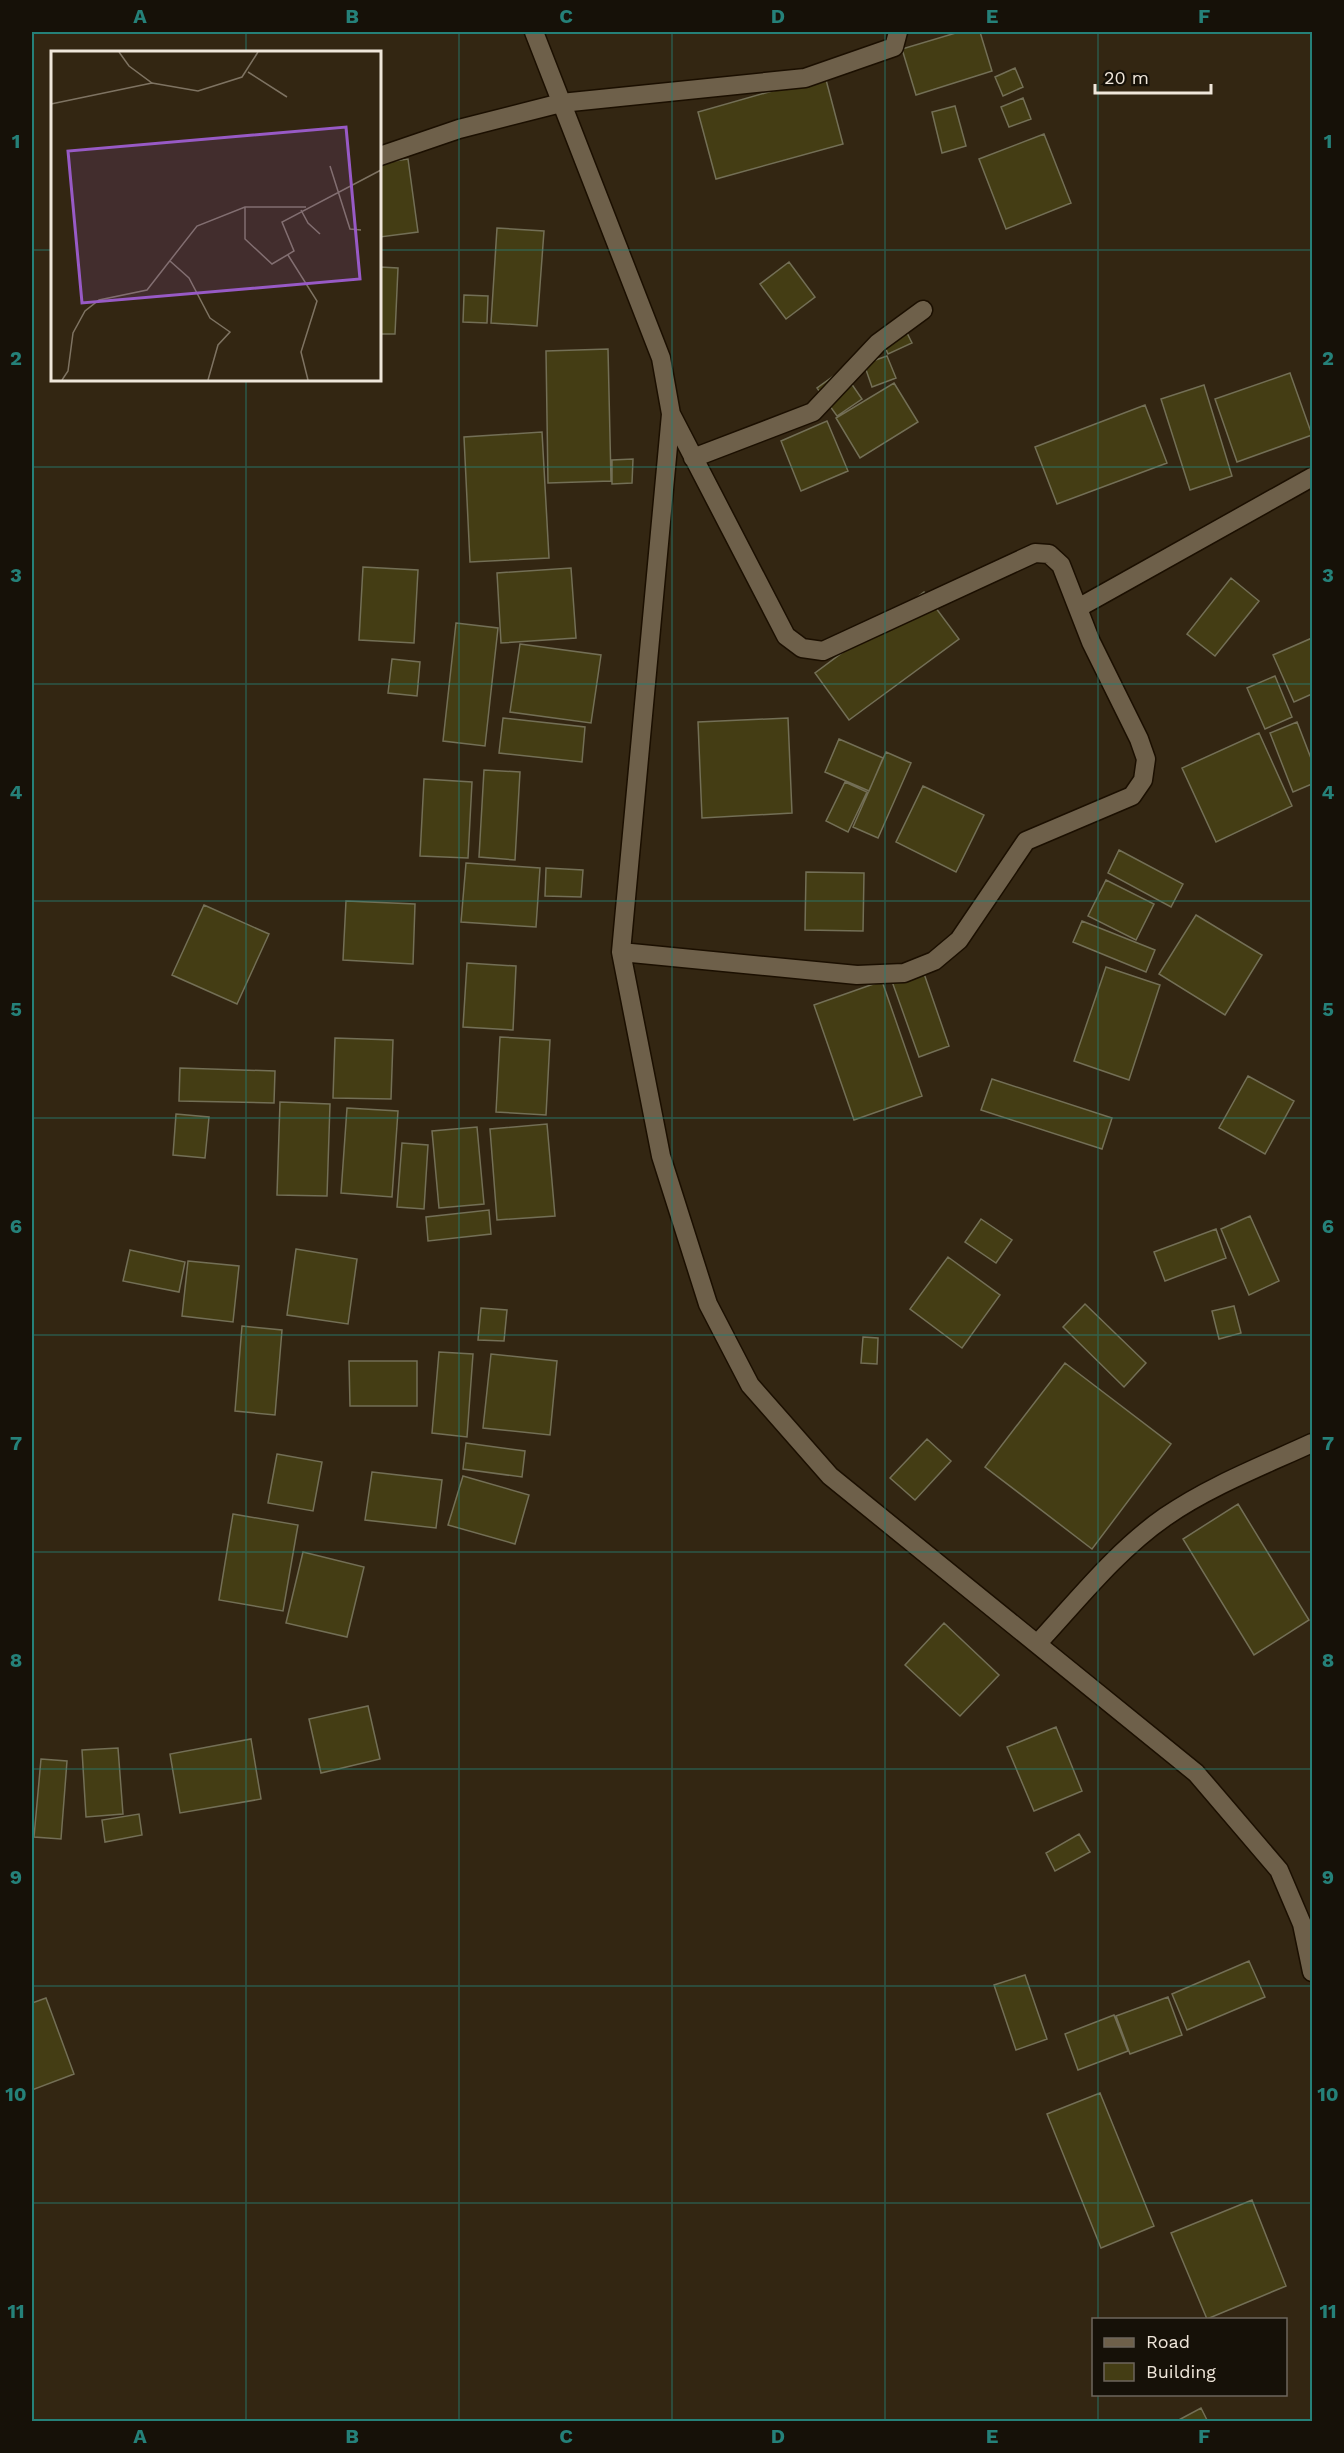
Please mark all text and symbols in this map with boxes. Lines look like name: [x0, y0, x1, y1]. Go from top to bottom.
text: A: [133, 4, 147, 28]
text: B: [345, 4, 359, 28]
text: C: [559, 4, 573, 28]
text: D: [771, 4, 785, 28]
text: E: [986, 4, 998, 28]
text: F: [1198, 4, 1210, 28]
inset map: [51, 51, 381, 381]
scale bar: [1095, 57, 1210, 95]
text: 20 m: [1104, 67, 1149, 88]
text: 1: [12, 129, 20, 153]
text: 1: [1324, 129, 1332, 153]
text: 2: [10, 346, 22, 370]
text: 2: [1322, 346, 1334, 370]
text: 3: [10, 563, 22, 587]
text: 3: [1322, 563, 1334, 587]
text: 4: [10, 780, 23, 804]
text: 4: [1322, 780, 1335, 804]
text: 5: [10, 997, 22, 1021]
text: 5: [1322, 997, 1334, 1021]
text: 6: [10, 1214, 22, 1238]
text: 6: [1322, 1214, 1334, 1238]
text: 7: [10, 1431, 22, 1455]
text: 7: [1322, 1431, 1334, 1455]
text: 8: [10, 1648, 22, 1672]
text: 8: [1322, 1648, 1334, 1672]
text: 9: [10, 1865, 22, 1889]
text: 9: [1322, 1865, 1334, 1889]
text: 10: [5, 2082, 27, 2106]
text: 10: [1317, 2082, 1339, 2106]
text: 11: [7, 2299, 25, 2323]
text: 11: [1319, 2299, 1337, 2323]
legend: [1092, 2318, 1287, 2396]
text: Road: [1146, 2331, 1190, 2352]
text: Building: [1146, 2361, 1216, 2382]
text: A: [133, 2424, 147, 2448]
text: B: [345, 2424, 359, 2448]
text: C: [559, 2424, 573, 2448]
text: D: [771, 2424, 785, 2448]
text: E: [986, 2424, 998, 2448]
text: F: [1198, 2424, 1210, 2448]

